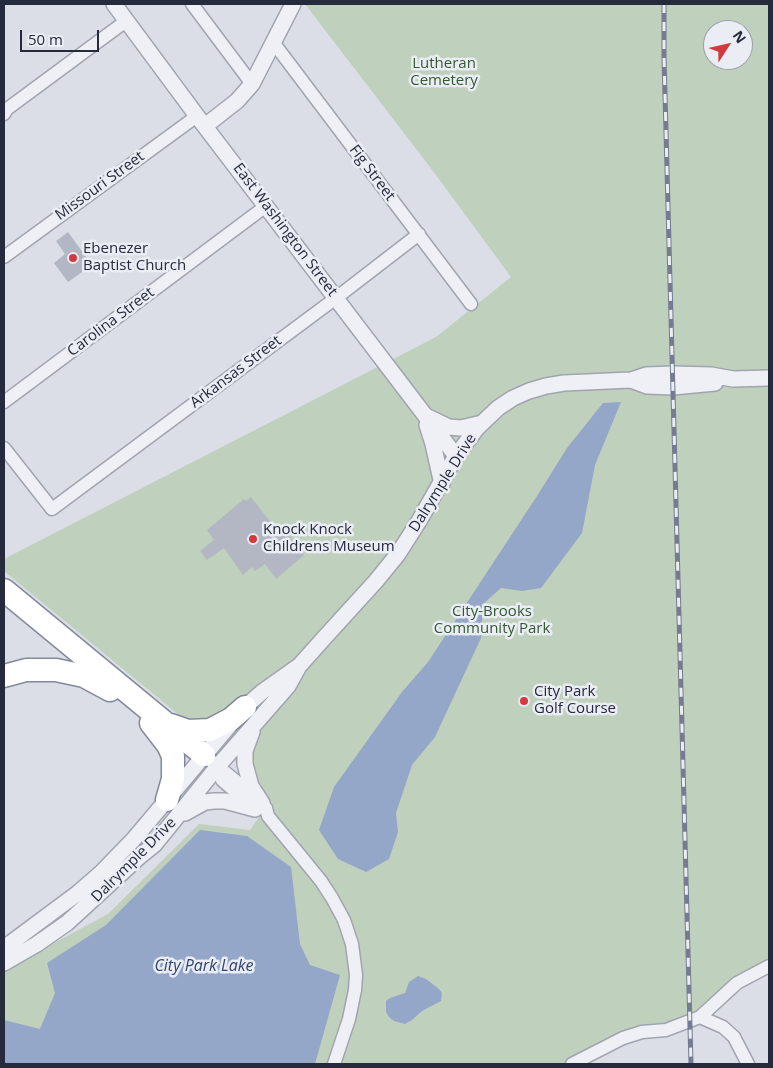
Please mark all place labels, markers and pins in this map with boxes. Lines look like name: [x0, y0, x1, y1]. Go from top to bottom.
place label: Ebenezer Baptist Church: [83, 240, 186, 275]
marker: Ebenezer Baptist Church: [67, 252, 79, 264]
place label: Knock Knock Childrens Museum: [263, 521, 395, 556]
marker: Knock Knock Childrens Museum: [247, 533, 259, 545]
place label: City Park Golf Course: [534, 683, 616, 718]
marker: City Park Golf Course: [518, 695, 530, 707]

